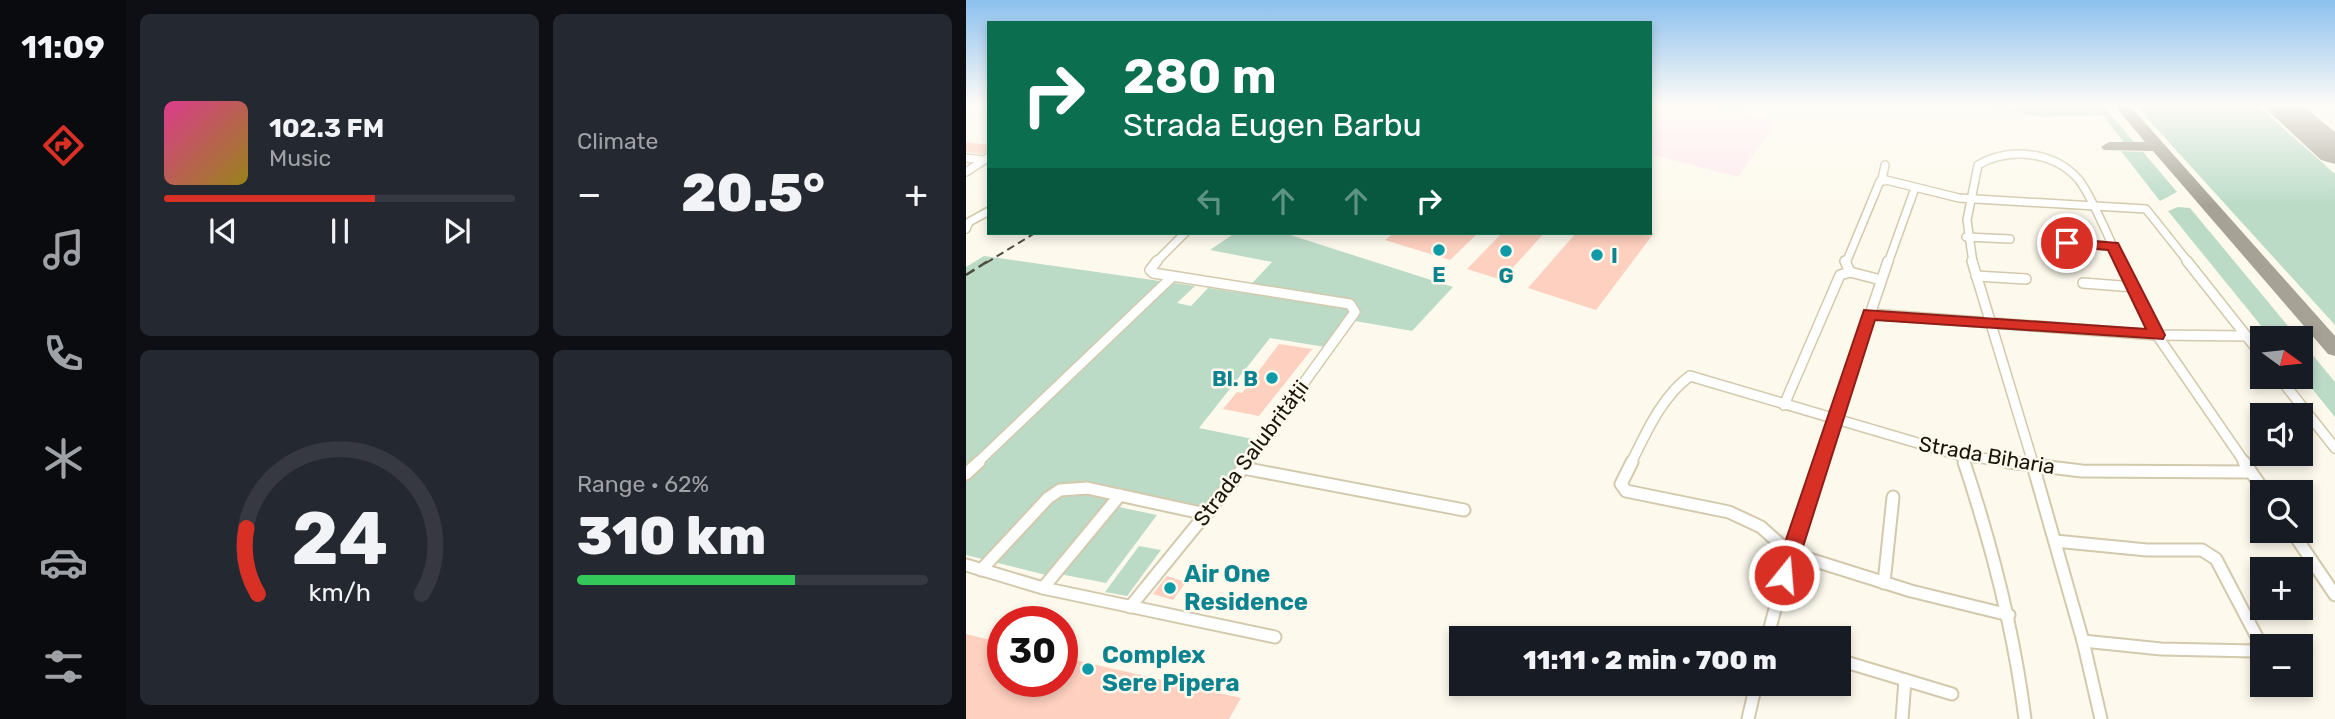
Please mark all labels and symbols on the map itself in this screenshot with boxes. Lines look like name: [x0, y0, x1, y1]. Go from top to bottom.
pin: [2037, 213, 2097, 273]
marker: E: [1431, 242, 1447, 258]
marker: G: [1498, 243, 1514, 259]
place label: I: [1611, 243, 1618, 268]
marker: I: [1589, 247, 1605, 263]
place label: E: [1432, 262, 1446, 287]
place label: G: [1498, 263, 1514, 288]
north arrow: [2250, 326, 2314, 388]
place label: Bl. B: [1212, 366, 1258, 391]
marker: Bl. B: [1264, 370, 1280, 386]
street label: Strada Salubrității: [1188, 375, 1314, 531]
street label: Strada Biharia: [1917, 431, 2057, 479]
position arrow: [1747, 538, 1821, 612]
place label: Air One Residence: [1184, 560, 1308, 616]
marker: Air One Residence: [1162, 580, 1178, 596]
speed limit sign: 30: [987, 606, 1078, 697]
place label: Complex Sere Pipera: [1102, 641, 1240, 697]
marker: Complex Sere Pipera: [1080, 661, 1096, 677]

